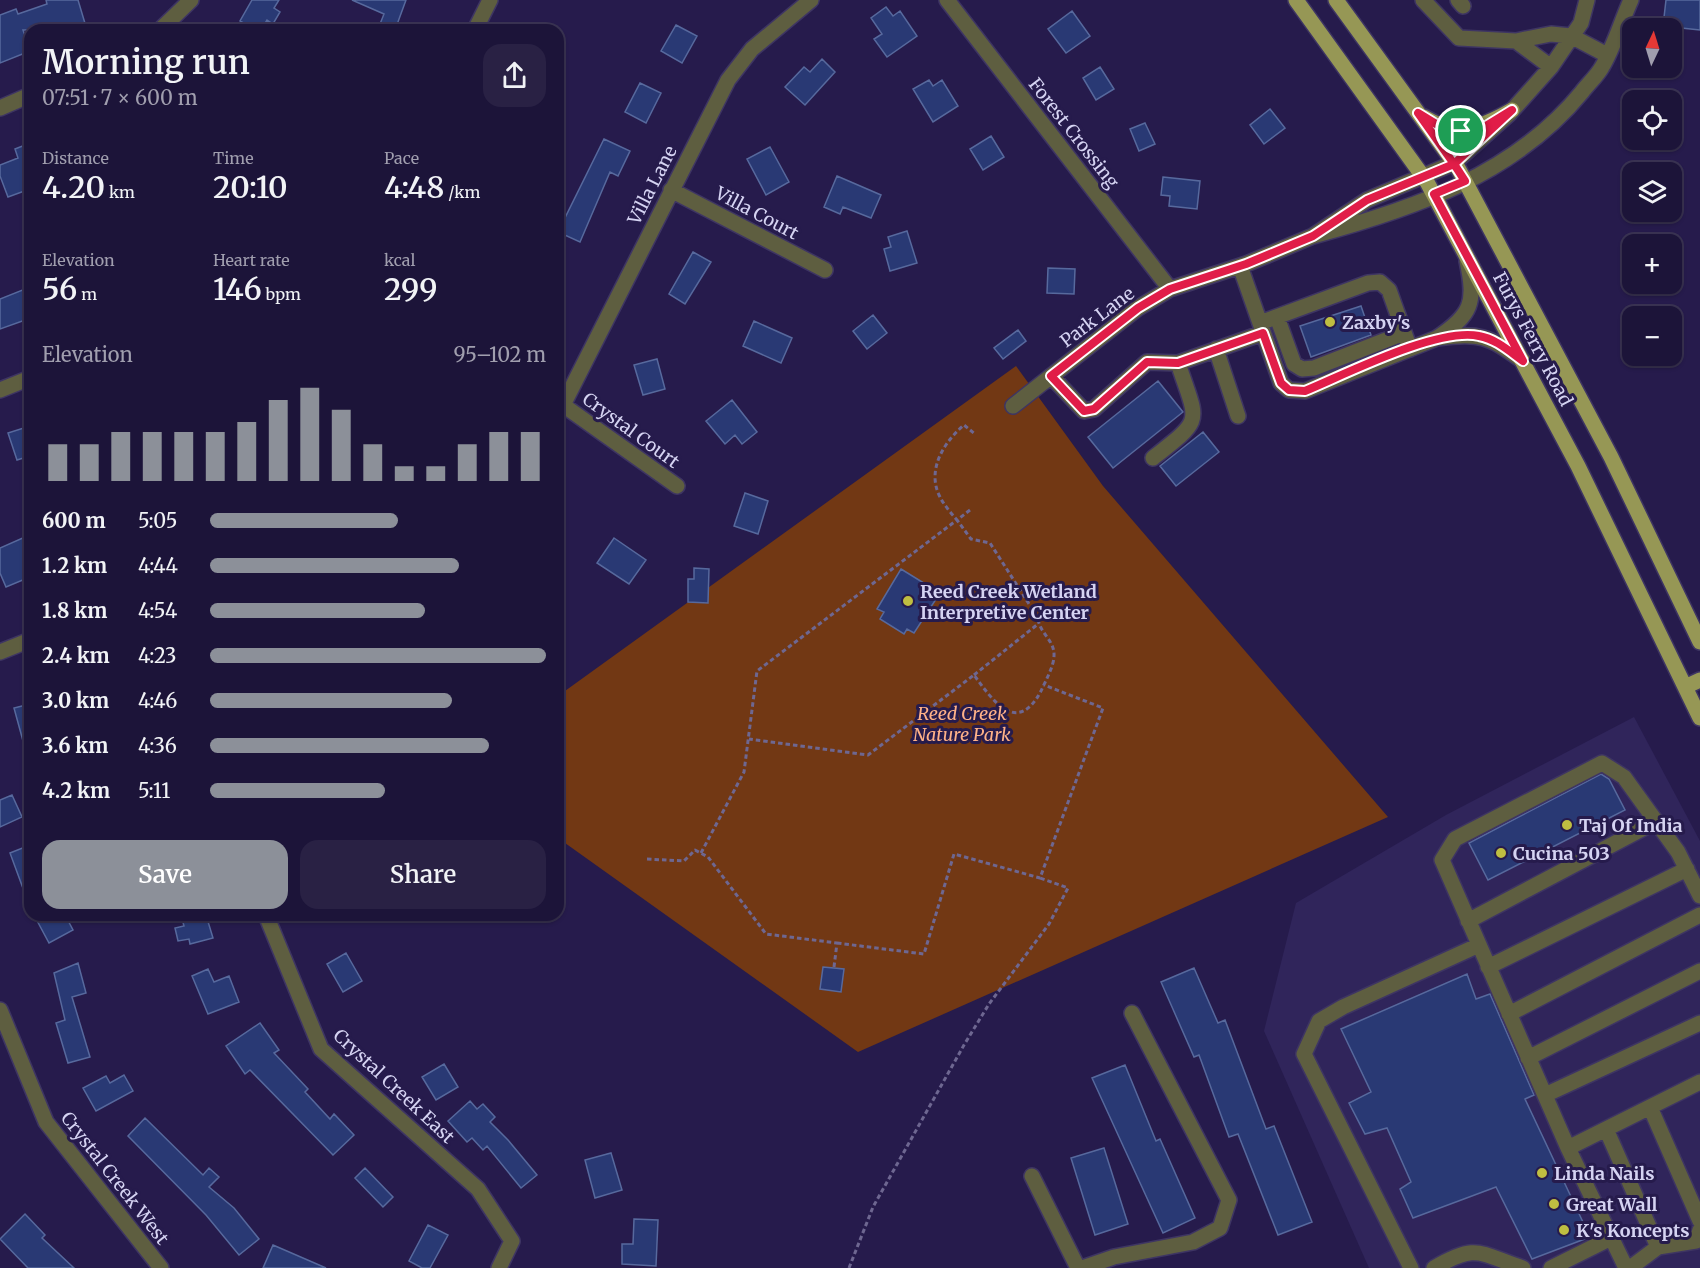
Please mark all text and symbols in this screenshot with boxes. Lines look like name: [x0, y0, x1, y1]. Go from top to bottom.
north arrow: [1622, 18, 1682, 78]
map controls: [1622, 18, 1682, 366]
text: Morning run: [42, 42, 250, 83]
button: share: [483, 44, 546, 107]
street label: Forest Crossing: [1024, 73, 1124, 193]
text: 07:51 · 7 × 600 m: [42, 85, 198, 110]
button: locate: [1622, 90, 1682, 150]
pin: [1435, 105, 1486, 156]
icon: arrive: [1444, 114, 1477, 147]
street label: Villa Lane: [622, 142, 682, 229]
text: Distance: [42, 148, 109, 168]
text: Time: [213, 148, 254, 168]
text: Pace: [384, 148, 419, 168]
button: layers: [1622, 162, 1682, 222]
text: 4.20: [42, 168, 105, 206]
text: 20:10: [213, 168, 288, 206]
text: 4:48: [384, 168, 444, 206]
street label: Villa Court: [711, 181, 803, 245]
text: km: [105, 182, 135, 202]
text: /km: [444, 182, 480, 202]
button: +: [1622, 234, 1682, 294]
text: Elevation: [42, 250, 115, 270]
text: Heart rate: [213, 250, 290, 270]
text: kcal: [384, 250, 415, 270]
street label: Furys Ferry Road: [1488, 268, 1578, 410]
text: 56: [42, 270, 77, 308]
text: 146: [213, 270, 262, 308]
text: 299: [384, 270, 438, 308]
street label: Park Lane: [1055, 282, 1139, 352]
text: m: [77, 284, 97, 304]
text: bpm: [262, 284, 301, 304]
button: −: [1622, 306, 1682, 366]
place label: Zaxby's: [1342, 311, 1410, 334]
marker: Zaxby's: [1323, 315, 1337, 329]
text: Elevation: [42, 342, 133, 367]
text: 95–102 m: [454, 342, 546, 367]
street label: Crystal Court: [578, 387, 684, 473]
text: 600 m: [42, 508, 106, 533]
text: 5:05: [138, 508, 177, 533]
text: 1.2 km: [42, 553, 107, 578]
text: 4:44: [138, 553, 178, 578]
place label: Reed Creek Wetland Interpretive Center: [920, 580, 1097, 624]
marker: Reed Creek Wetland Interpretive Center: [901, 594, 915, 608]
text: 1.8 km: [42, 598, 107, 623]
text: 4:54: [138, 598, 177, 623]
text: 2.4 km: [42, 643, 110, 668]
text: 4:23: [138, 643, 177, 668]
text: 3.0 km: [42, 688, 109, 713]
text: 4:46: [138, 688, 177, 713]
park label: Reed Creek Nature Park: [913, 702, 1011, 746]
text: 3.6 km: [42, 733, 108, 758]
text: 4:36: [138, 733, 177, 758]
text: 4.2 km: [42, 778, 110, 803]
text: 5:11: [138, 778, 170, 803]
place label: Taj Of India: [1579, 814, 1683, 837]
marker: Taj Of India: [1560, 818, 1574, 832]
button: Save: [42, 840, 288, 909]
button: Share: [300, 840, 546, 909]
place label: Cucina 503: [1513, 842, 1610, 865]
marker: Cucina 503: [1494, 846, 1508, 860]
street label: Crystal Creek East: [329, 1024, 459, 1148]
street label: Crystal Creek West: [56, 1107, 174, 1249]
place label: Linda Nails: [1554, 1162, 1655, 1185]
marker: Linda Nails: [1535, 1166, 1549, 1180]
place label: Great Wall: [1566, 1193, 1658, 1216]
marker: Great Wall: [1547, 1197, 1561, 1211]
place label: K's Koncepts: [1576, 1219, 1689, 1242]
marker: K's Koncepts: [1557, 1223, 1571, 1237]

